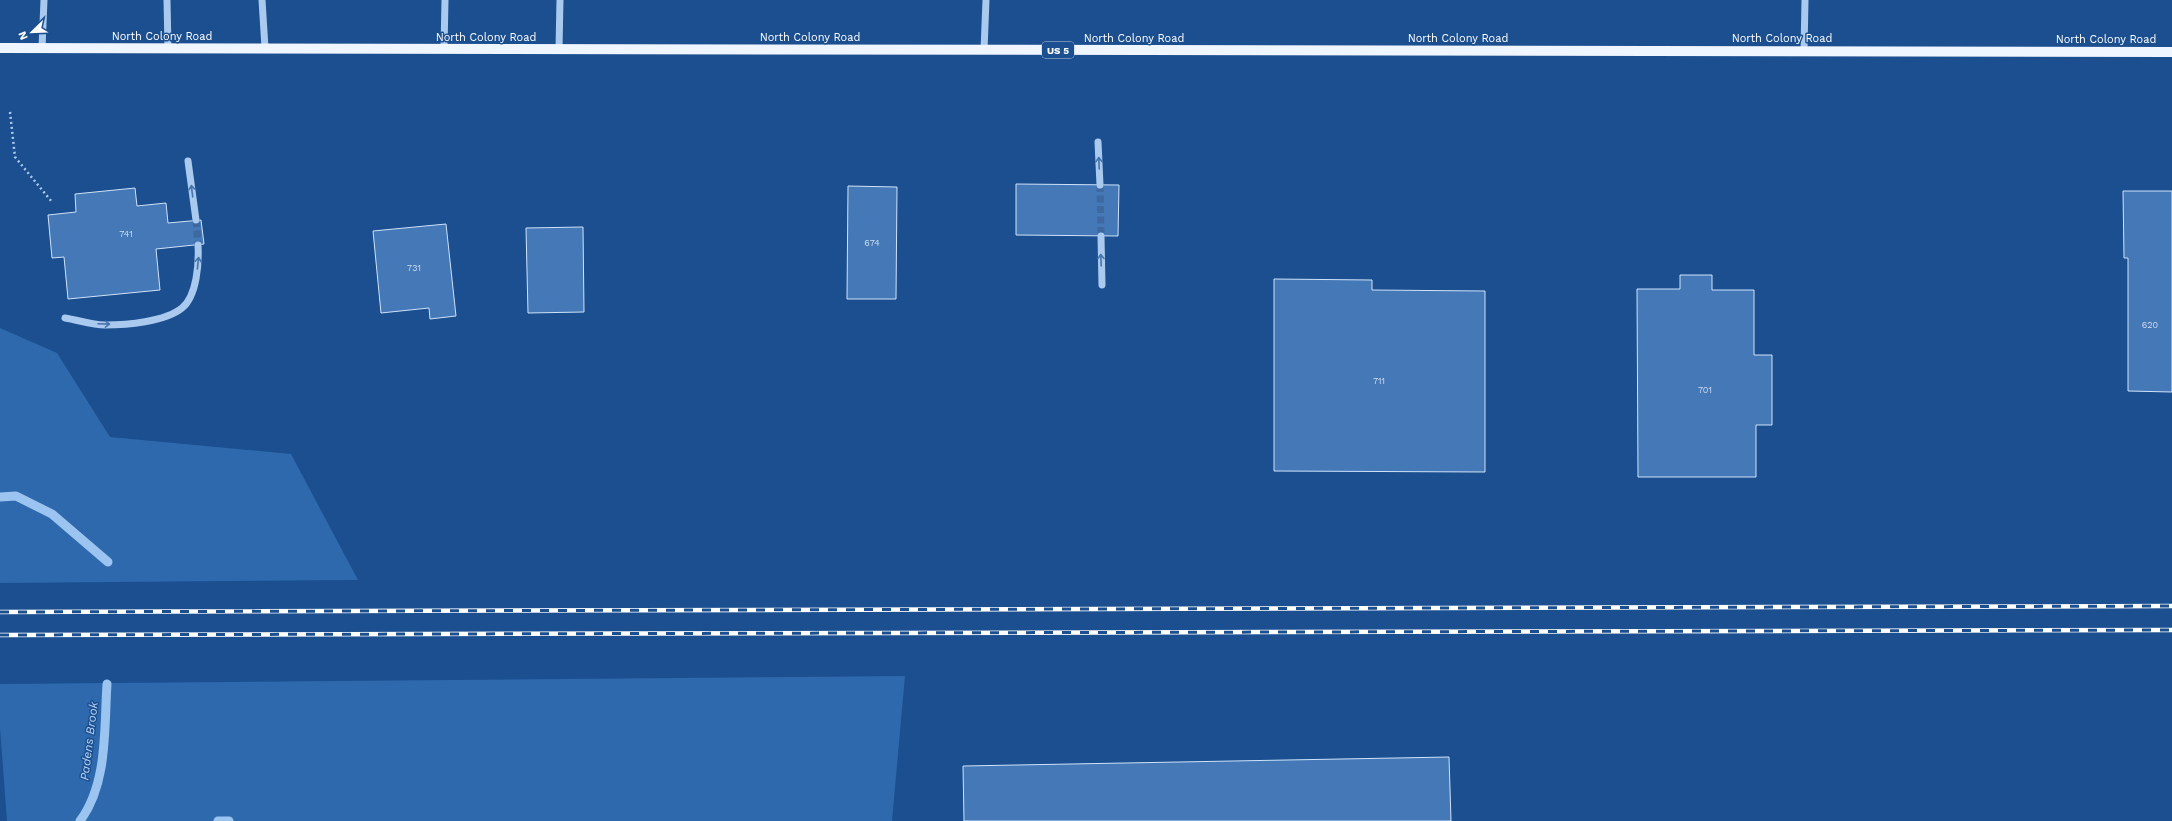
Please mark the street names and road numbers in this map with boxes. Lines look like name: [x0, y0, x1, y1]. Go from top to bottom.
street label: North Colony Road: [112, 30, 212, 43]
street label: North Colony Road: [436, 31, 536, 44]
street label: North Colony Road: [760, 31, 860, 44]
street label: North Colony Road: [1084, 32, 1184, 45]
street label: North Colony Road: [1408, 32, 1508, 45]
street label: North Colony Road: [1732, 32, 1832, 45]
street label: North Colony Road: [2056, 33, 2156, 46]
road number: US 5: [1042, 42, 1074, 58]

